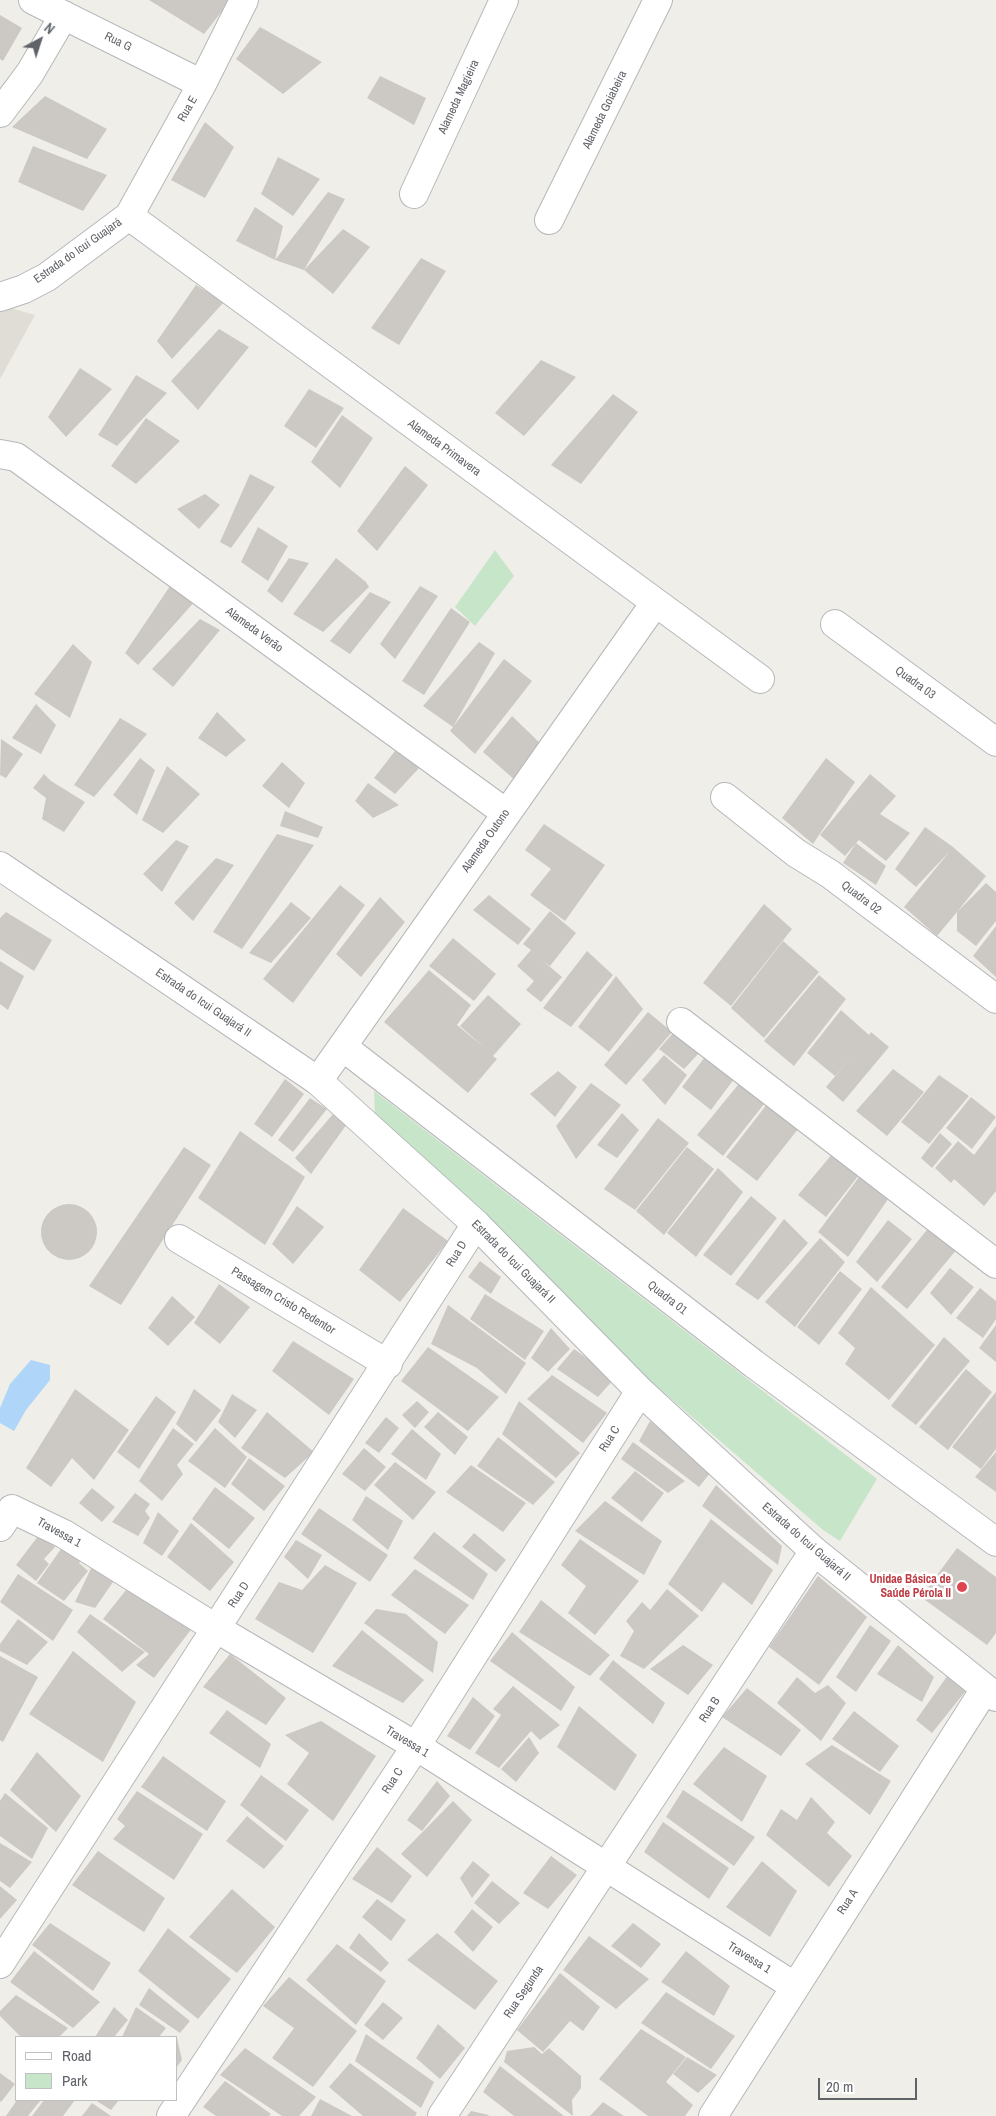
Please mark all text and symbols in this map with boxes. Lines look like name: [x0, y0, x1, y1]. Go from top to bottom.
north arrow: [15, 15, 65, 65]
text: N: [41, 19, 59, 38]
street label: Rua G: [102, 29, 134, 55]
street label: Alameda Magieira: [435, 58, 483, 136]
street label: Alameda Goiabeira: [580, 68, 630, 152]
street label: Rua E: [175, 94, 201, 124]
street label: Estrada do Icuí Guajará: [31, 215, 125, 287]
street label: Alameda Primavera: [405, 417, 483, 479]
street label: Alameda Verão: [223, 604, 285, 656]
street label: Quadra 03: [892, 664, 938, 702]
street label: Alameda Outono: [459, 807, 513, 875]
street label: Quadra 02: [838, 878, 884, 918]
street label: Estrada do Icui Guajará II: [152, 966, 254, 1040]
street label: Estrada do Icui Guajará II: [468, 1217, 558, 1307]
street label: Rua D: [444, 1238, 470, 1270]
street label: Passagem Cristo Redentor: [228, 1264, 338, 1338]
street label: Quadra 01: [644, 1278, 690, 1318]
street label: Rua C: [597, 1423, 623, 1455]
street label: Estrada do Icui Guajará II: [759, 1500, 853, 1584]
street label: Travessa 1: [34, 1515, 84, 1551]
place label: Unidae Básica de Saúde Pérola II: [870, 1573, 951, 1601]
street label: Rua D: [225, 1579, 253, 1611]
marker: Unidae Básica de Saúde Pérola II: [955, 1580, 969, 1594]
street label: Rua B: [697, 1695, 723, 1725]
street label: Travessa 1: [383, 1723, 431, 1761]
street label: Rua C: [379, 1765, 407, 1797]
street label: Rua A: [835, 1887, 861, 1917]
street label: Travessa 1: [725, 1939, 773, 1977]
street label: Rua Segunda: [501, 1963, 547, 2021]
legend: [15, 2036, 178, 2101]
text: Road: [62, 2045, 91, 2066]
scale bar: [821, 2068, 920, 2100]
text: Park: [62, 2070, 87, 2091]
text: 20 m: [826, 2076, 853, 2097]

